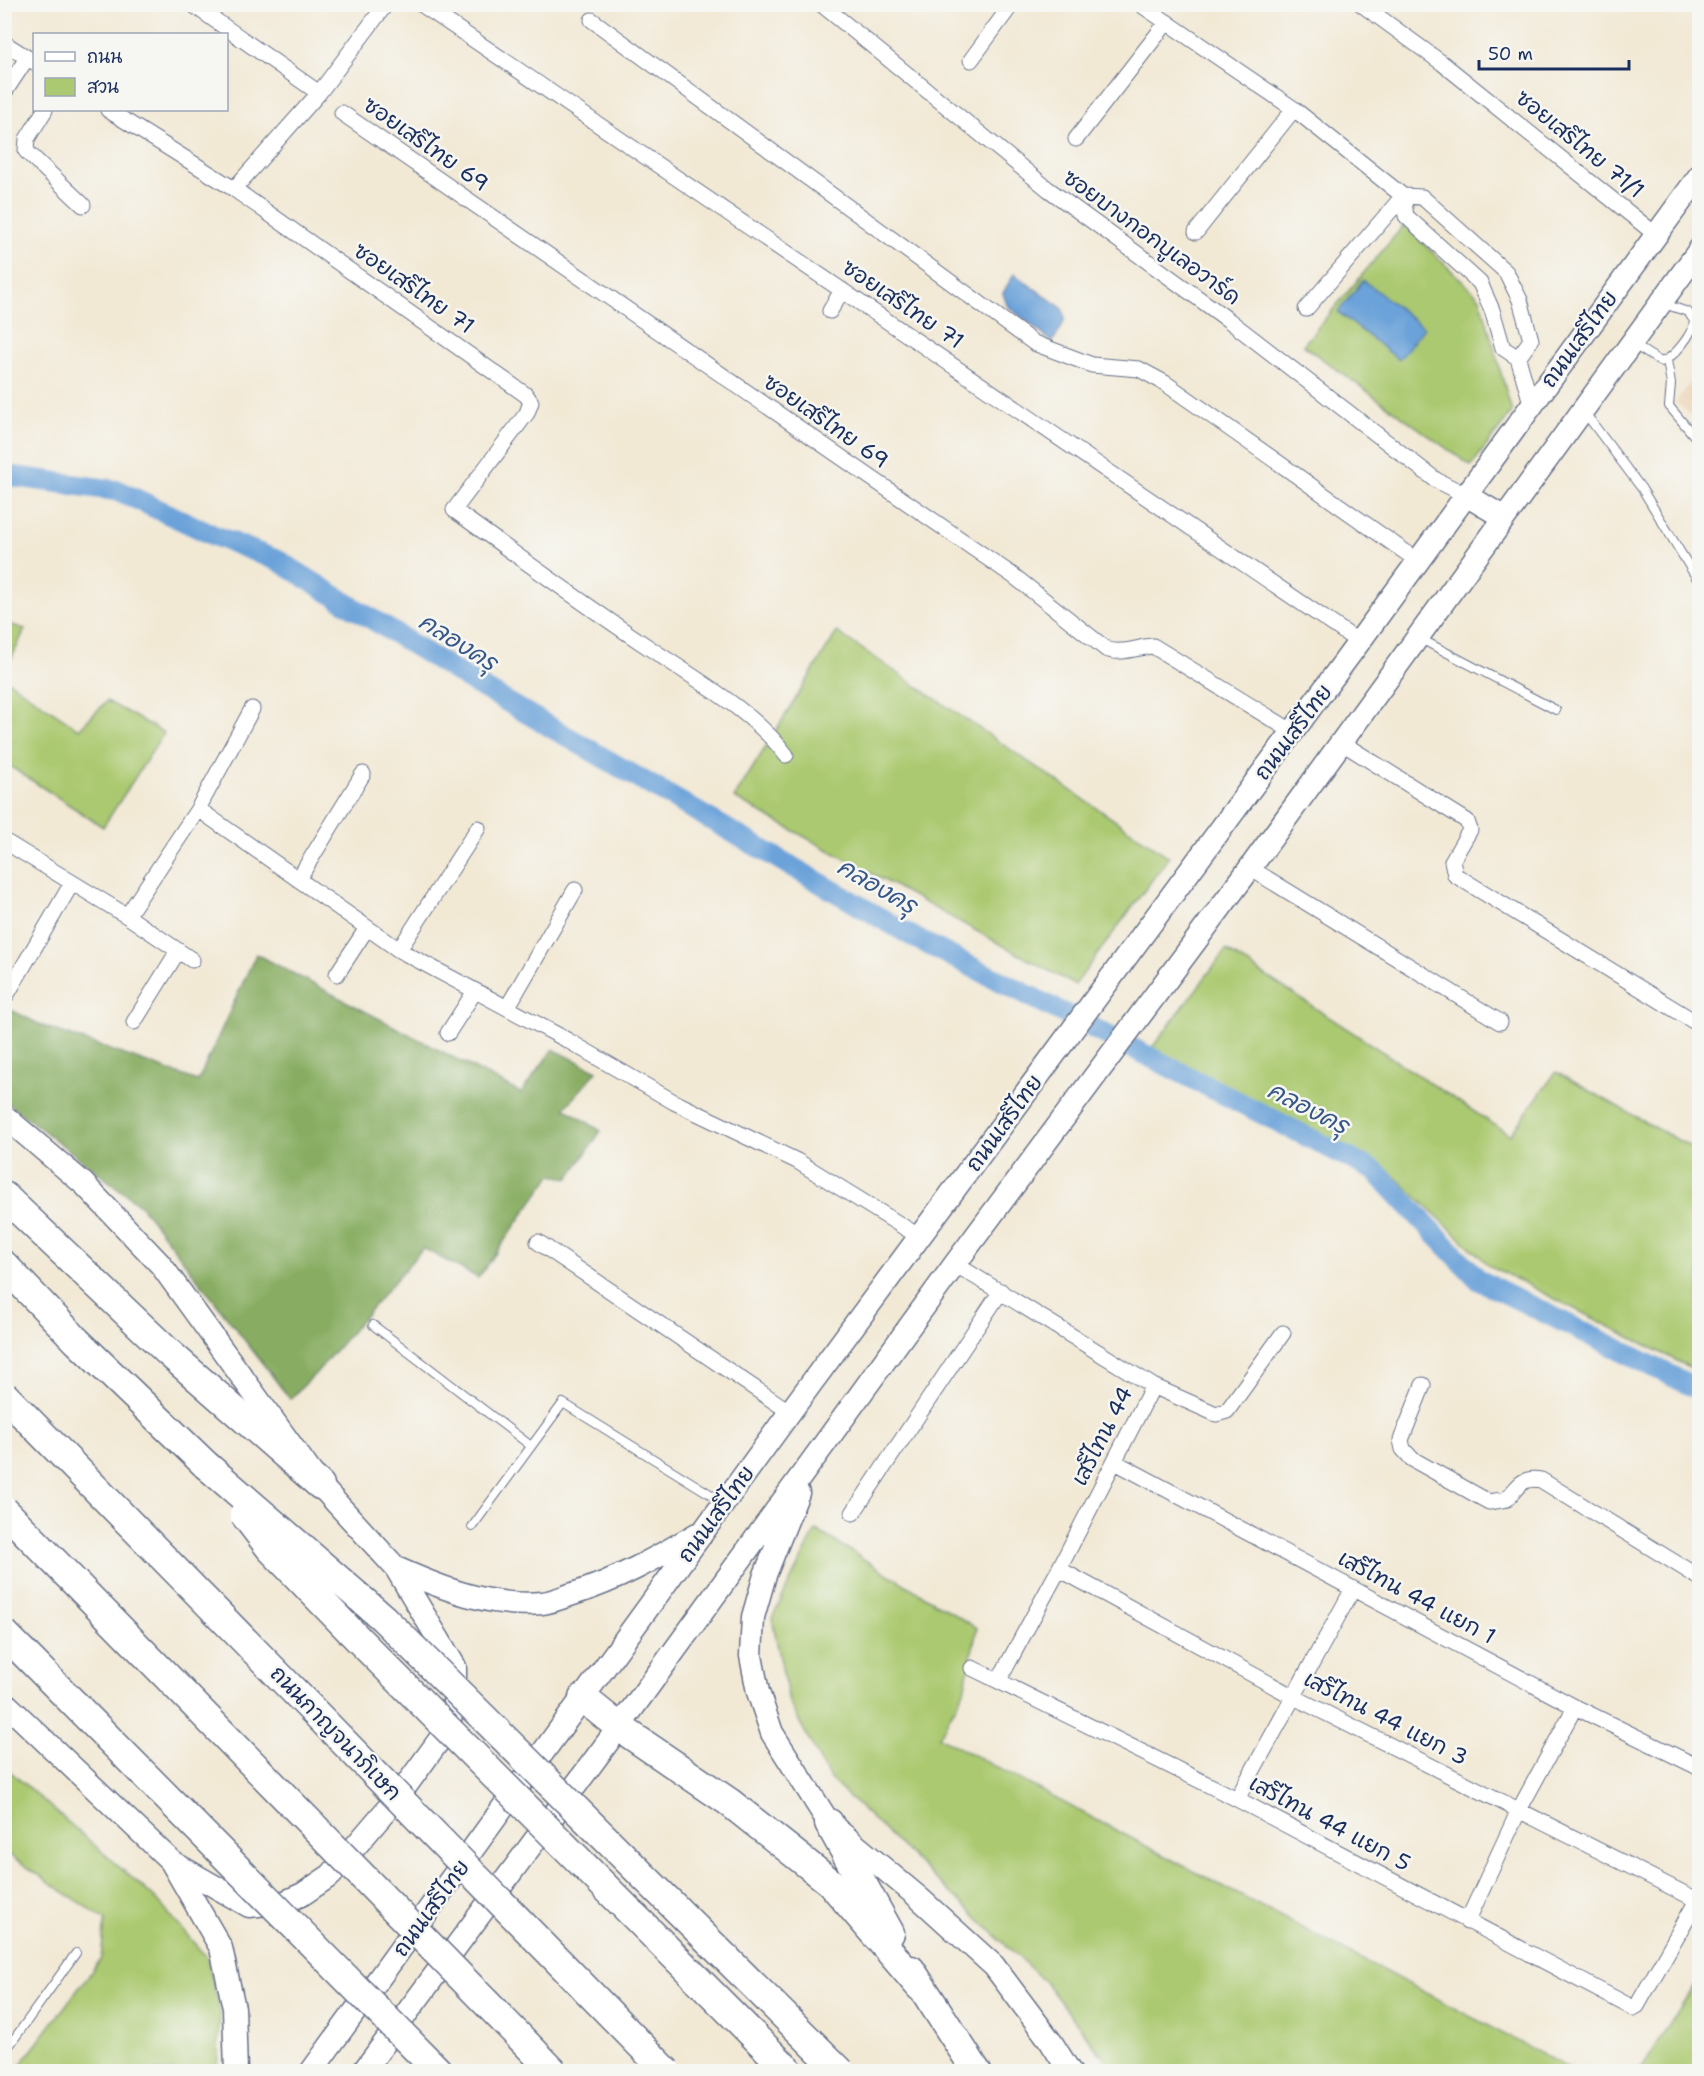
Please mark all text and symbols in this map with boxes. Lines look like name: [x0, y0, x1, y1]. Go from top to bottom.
legend: [33, 33, 228, 111]
scale bar: [1479, 33, 1629, 71]
text: 50 m: [1488, 42, 1533, 66]
text: ถนน: [87, 45, 122, 69]
text: สวน: [87, 75, 119, 99]
street label: ซอยเสรีไทย 71/1: [1510, 83, 1650, 205]
street label: ซอยเสรีไทย 69: [358, 90, 494, 198]
street label: ซอยบางกอกบูเลอวาร์ด: [1056, 163, 1247, 313]
street label: ซอยเสรีไทย 71: [348, 236, 480, 340]
street label: ซอยเสรีไทย 71: [836, 253, 970, 355]
street label: ถนนเสรีไทย: [1534, 285, 1624, 393]
street label: ซอยเสรีไทย 69: [758, 367, 894, 475]
water label: คลองครุ: [412, 605, 505, 681]
street label: ถนนเสรีไทย: [1247, 678, 1339, 786]
water label: คลองครุ: [830, 850, 925, 924]
street label: ถนนเสรีไทย: [959, 1069, 1049, 1177]
water label: คลองครุ: [1261, 1074, 1356, 1145]
street label: เสรีไทน 44: [1065, 1381, 1139, 1491]
street label: ถนนเสรีไทย: [671, 1460, 761, 1568]
street label: เสรีไทน 44 แยก 1: [1333, 1543, 1501, 1651]
street label: ถนนกาญจนาภิเษก: [264, 1659, 408, 1807]
street label: เสรีไทน 44 แยก 3: [1299, 1664, 1473, 1772]
street label: เสรีไทน 44 แยก 5: [1244, 1768, 1416, 1878]
street label: ถนนเสรีไทย: [386, 1854, 476, 1962]

